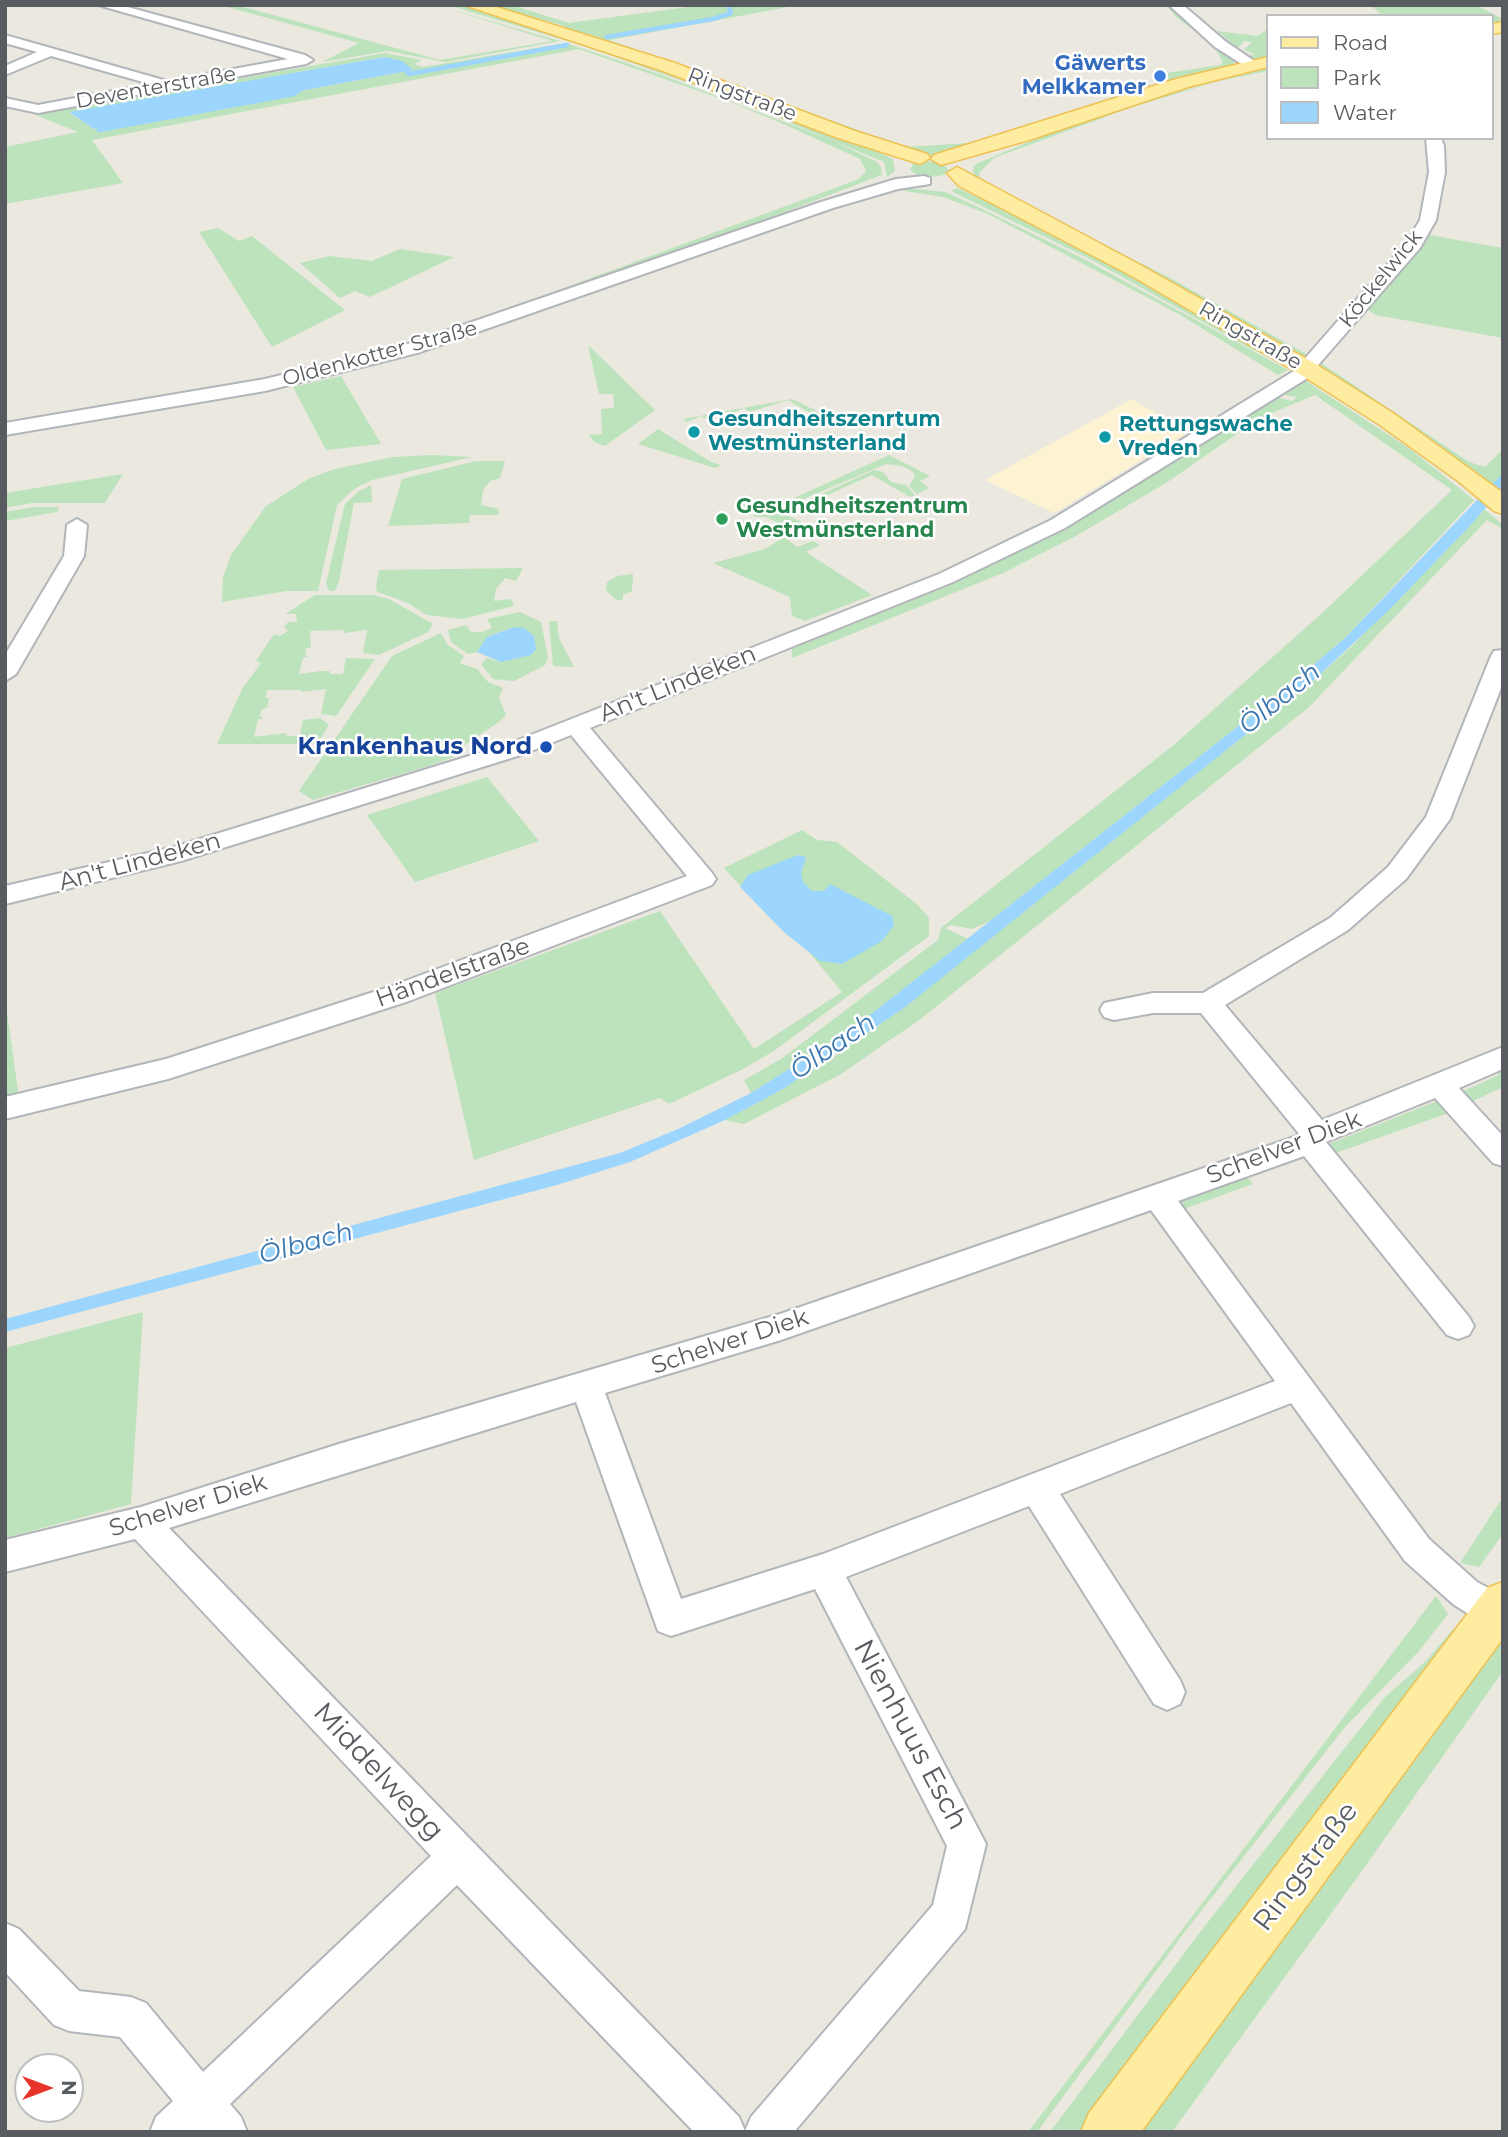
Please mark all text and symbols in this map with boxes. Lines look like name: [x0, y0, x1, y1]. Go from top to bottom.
legend: [1266, 14, 1494, 140]
text: Road: [1333, 30, 1388, 55]
place label: Gäwerts Melkkamer: [1022, 51, 1146, 101]
street label: Deventerstraße: [74, 61, 238, 115]
street label: Ringstraße: [684, 63, 800, 127]
text: Park: [1333, 65, 1381, 90]
marker: Gäwerts Melkkamer: [1152, 68, 1168, 84]
text: Water: [1333, 100, 1397, 125]
street label: Köckelwick: [1334, 225, 1428, 333]
street label: Ringstraße: [1194, 296, 1306, 376]
street label: Oldenkotter Straße: [280, 316, 480, 392]
place label: Gesundheitszenrtum Westmünsterland: [708, 407, 941, 457]
place label: Rettungswache Vreden: [1119, 412, 1293, 462]
marker: Gesundheitszenrtum Westmünsterland: [686, 424, 702, 440]
marker: Rettungswache Vreden: [1097, 429, 1113, 445]
place label: Gesundheitszentrum Westmünsterland: [736, 494, 968, 544]
marker: Gesundheitszentrum Westmünsterland: [714, 511, 730, 527]
street label: An't Lindeken: [595, 639, 761, 729]
water label: Ölbach: [1233, 657, 1327, 741]
place label: Krankenhaus Nord: [298, 733, 532, 761]
marker: Krankenhaus Nord: [538, 739, 554, 755]
street label: An't Lindeken: [56, 827, 224, 897]
street label: Händelstraße: [372, 932, 534, 1014]
water label: Ölbach: [784, 1007, 882, 1087]
street label: Schelver Diek: [1203, 1105, 1365, 1191]
water label: Ölbach: [256, 1216, 356, 1272]
street label: Schelver Diek: [648, 1303, 812, 1381]
street label: Schelver Diek: [106, 1468, 270, 1544]
street label: Nienhuus Esch: [846, 1634, 974, 1836]
street label: Middelwegg: [306, 1696, 450, 1848]
street label: Ringstraße: [1247, 1796, 1365, 1938]
north arrow: [14, 2053, 84, 2123]
text: N: [57, 2080, 80, 2096]

